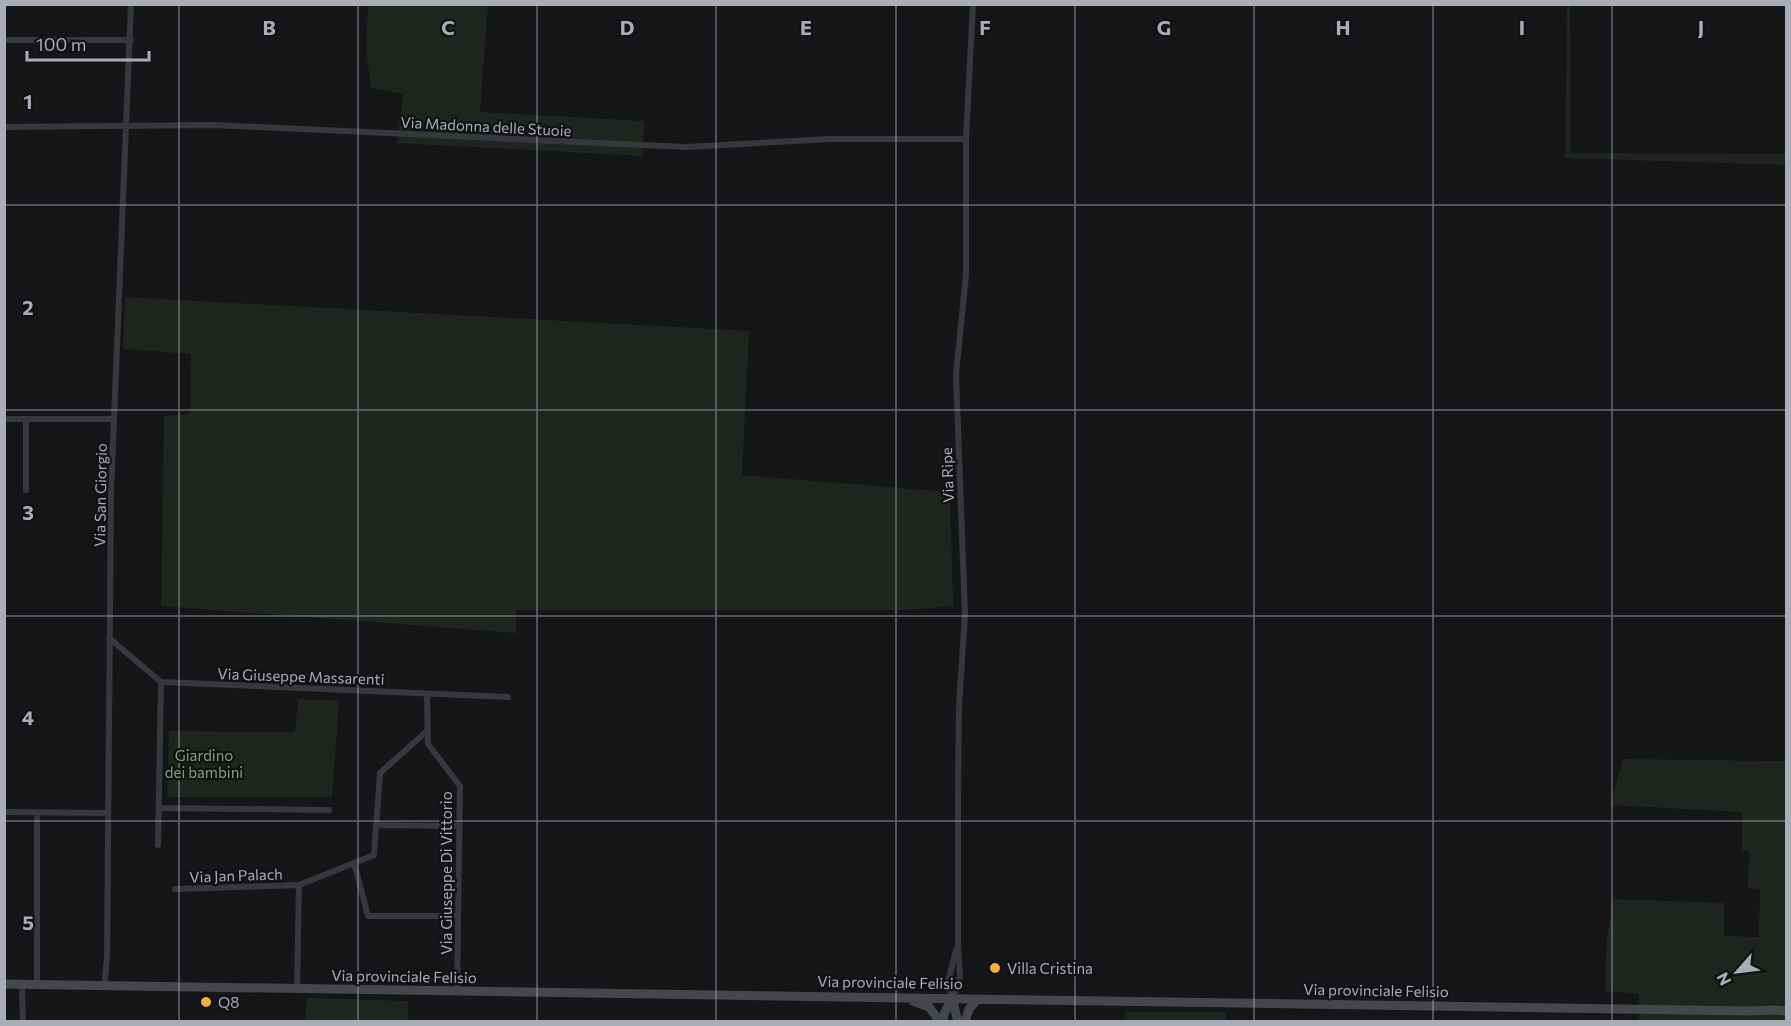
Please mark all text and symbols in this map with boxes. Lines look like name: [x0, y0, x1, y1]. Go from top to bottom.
text: B: [262, 15, 276, 39]
text: C: [441, 15, 455, 39]
text: D: [620, 15, 634, 39]
text: E: [800, 15, 812, 39]
text: F: [979, 15, 991, 39]
text: G: [1157, 15, 1171, 39]
text: H: [1336, 15, 1351, 39]
text: I: [1519, 15, 1525, 39]
text: J: [1698, 15, 1704, 39]
scale bar: [27, 24, 148, 62]
text: 100 m: [36, 33, 86, 55]
text: 1: [23, 89, 33, 113]
street label: Via Madonna delle Stuoie: [400, 113, 572, 139]
text: 2: [22, 295, 34, 319]
street label: Via San Giorgio: [90, 443, 110, 547]
street label: Via Ripe: [937, 447, 957, 503]
text: 3: [22, 500, 34, 524]
street label: Via Giuseppe Massarenti: [217, 664, 385, 688]
text: 4: [22, 705, 34, 729]
park label: Giardino dei bambini: [165, 746, 243, 781]
street label: Via Giuseppe Di Vittorio: [437, 791, 455, 955]
street label: Via Jan Palach: [189, 864, 283, 886]
text: 5: [22, 910, 34, 934]
north arrow: [1707, 942, 1767, 1002]
place label: Villa Cristina: [1007, 959, 1093, 977]
marker: Villa Cristina: [988, 961, 1002, 975]
street label: Via provinciale Felisio: [331, 966, 477, 986]
text: N: [1712, 970, 1735, 989]
street label: Via provinciale Felisio: [817, 972, 963, 992]
street label: Via provinciale Felisio: [1303, 980, 1449, 1000]
place label: Q8: [218, 993, 239, 1011]
marker: Q8: [199, 995, 213, 1009]

